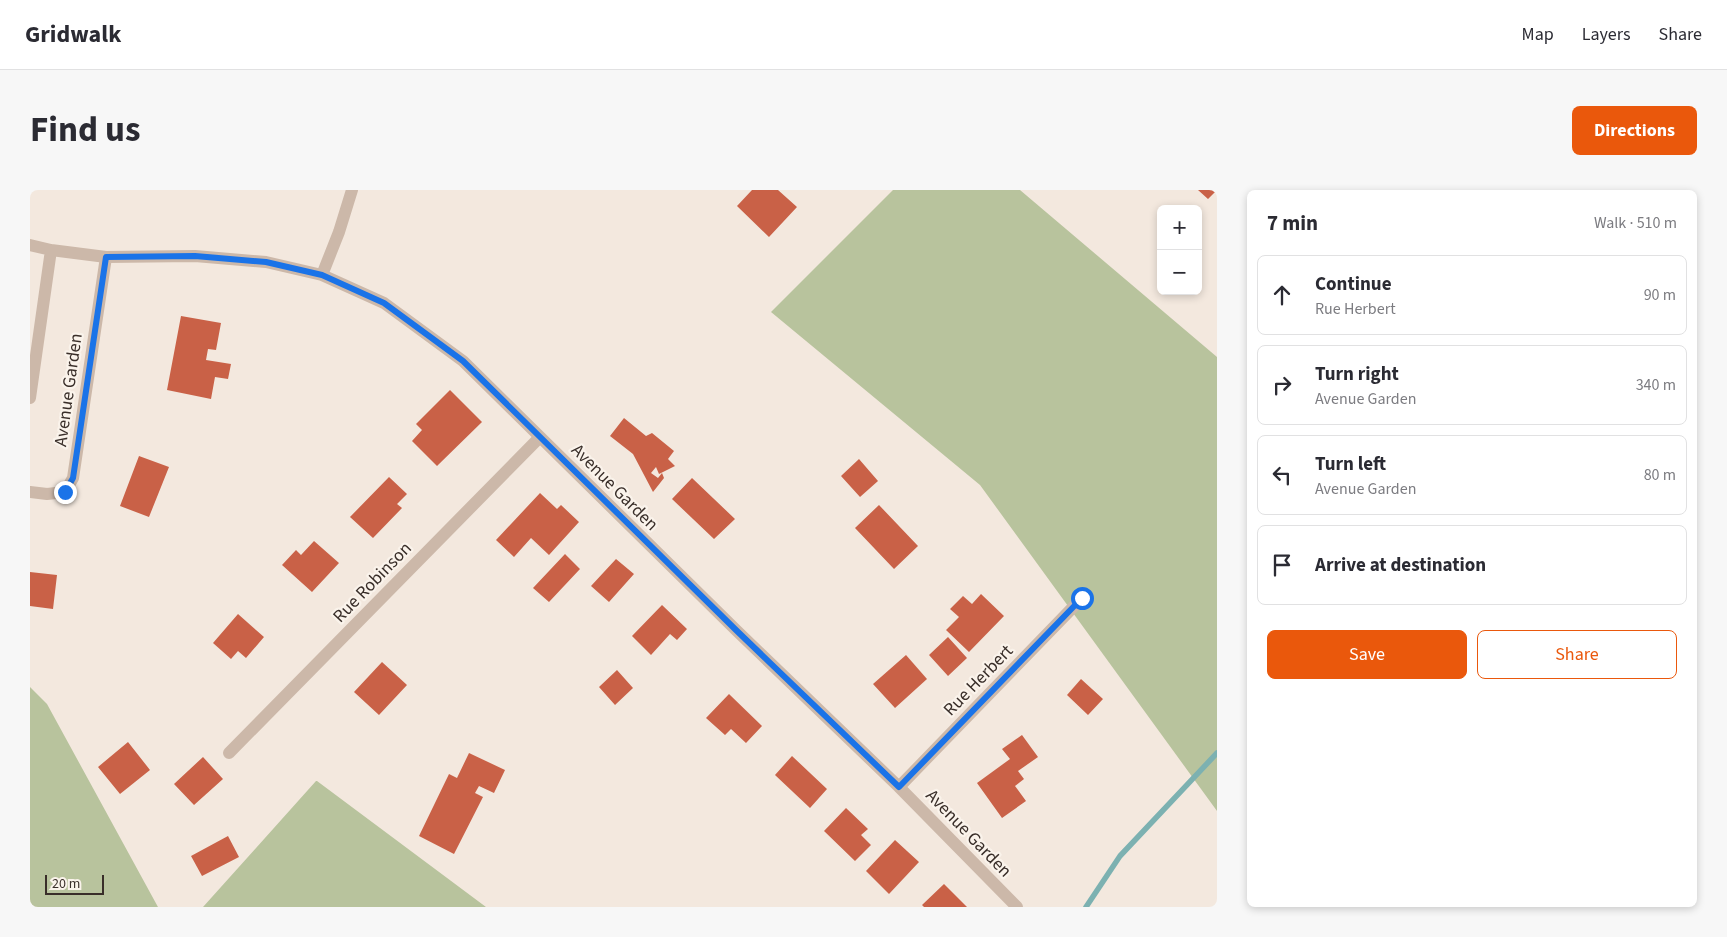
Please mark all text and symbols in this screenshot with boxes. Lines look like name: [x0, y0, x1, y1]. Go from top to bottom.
text: Gridwalk: [25, 17, 121, 52]
text: Map: [1522, 22, 1554, 47]
text: Layers: [1582, 22, 1631, 47]
text: Share: [1659, 22, 1702, 47]
text: Find us: [30, 105, 140, 155]
button: Directions: [1572, 106, 1697, 155]
map controls: [1157, 205, 1202, 295]
button: +: [1157, 205, 1202, 250]
text: 7 min: [1267, 208, 1318, 238]
text: Walk · 510 m: [1594, 212, 1677, 234]
button: −: [1157, 250, 1202, 295]
text: Continue: [1315, 271, 1392, 298]
icon: ahead: [1268, 281, 1296, 309]
text: 90 m: [1644, 284, 1676, 306]
text: Rue Herbert: [1315, 298, 1396, 320]
street label: Avenue Garden: [48, 332, 89, 448]
text: Turn right: [1315, 361, 1399, 388]
icon: right: [1268, 371, 1296, 399]
text: 340 m: [1636, 374, 1676, 396]
text: Avenue Garden: [1315, 388, 1416, 410]
street label: Avenue Garden: [565, 438, 664, 537]
text: Turn left: [1315, 451, 1386, 478]
icon: left: [1268, 461, 1296, 489]
text: 80 m: [1644, 464, 1676, 486]
text: Avenue Garden: [1315, 478, 1416, 500]
route end: [54, 481, 77, 504]
street label: Rue Robinson: [327, 536, 417, 628]
icon: arrive: [1268, 551, 1296, 579]
text: Arrive at destination: [1315, 552, 1486, 579]
route start: [1071, 587, 1094, 610]
button: Save: [1267, 630, 1467, 679]
button: Share: [1477, 630, 1677, 679]
street label: Rue Herbert: [938, 639, 1019, 722]
street label: Avenue Garden: [920, 784, 1017, 883]
scale bar: [45, 872, 104, 895]
text: 20 m: [52, 874, 80, 894]

